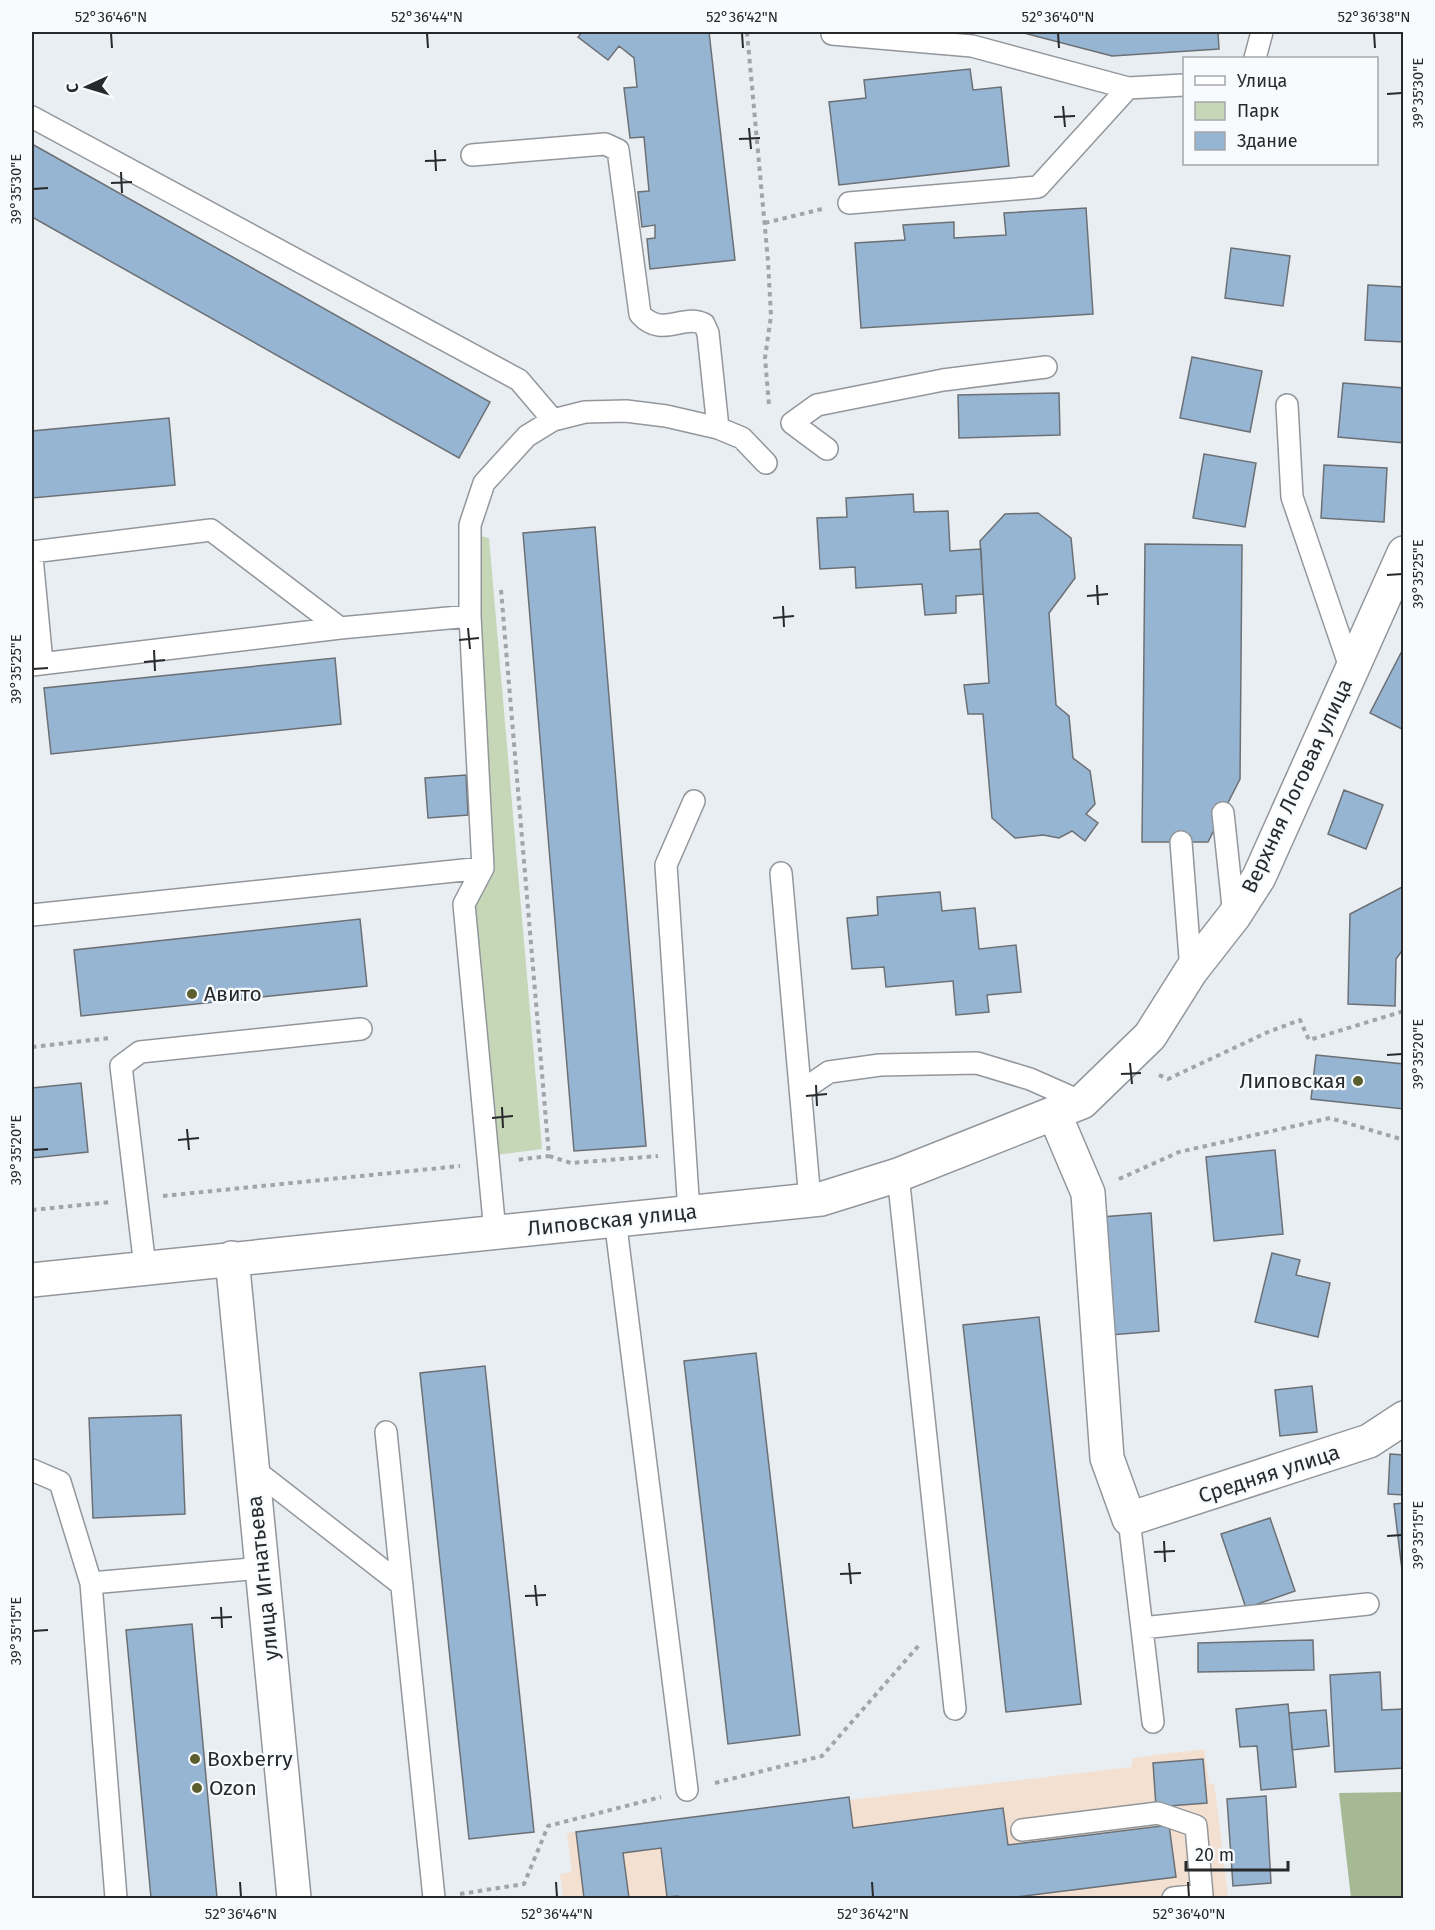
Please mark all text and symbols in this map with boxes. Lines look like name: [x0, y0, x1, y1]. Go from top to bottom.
text: 52°36'46"N: [75, 8, 147, 26]
text: 52°36'44"N: [391, 8, 463, 26]
text: 52°36'42"N: [706, 8, 778, 26]
text: 52°36'40"N: [1022, 8, 1094, 26]
text: 52°36'38"N: [1338, 8, 1410, 26]
north arrow: [57, 57, 117, 117]
legend: [1183, 57, 1378, 165]
text: 39°35'30"E: [1409, 58, 1427, 128]
text: Улица: [1237, 70, 1287, 92]
text: С: [63, 82, 82, 93]
text: Парк: [1237, 100, 1280, 122]
text: Здание: [1237, 130, 1298, 152]
text: 39°35'30"E: [7, 154, 25, 224]
text: 39°35'25"E: [1409, 539, 1427, 609]
text: 39°35'25"E: [7, 634, 25, 704]
street label: Верхняя Логовая улица: [1236, 675, 1358, 897]
place label: Авито: [204, 981, 262, 1007]
marker: Авито: [185, 987, 199, 1001]
text: 39°35'20"E: [1409, 1019, 1427, 1089]
place label: Липовская: [1240, 1068, 1346, 1094]
marker: Липовская: [1351, 1074, 1365, 1088]
text: 39°35'20"E: [7, 1115, 25, 1185]
street label: Липовская улица: [526, 1198, 698, 1242]
street label: Средняя улица: [1195, 1439, 1343, 1509]
street label: улица Игнатьева: [241, 1494, 285, 1662]
text: 39°35'15"E: [1409, 1501, 1427, 1569]
text: 39°35'15"E: [7, 1597, 25, 1665]
place label: Boxberry: [207, 1746, 293, 1772]
marker: Boxberry: [188, 1752, 202, 1766]
place label: Ozon: [209, 1775, 257, 1801]
marker: Ozon: [190, 1781, 204, 1795]
scale bar: [1186, 1834, 1288, 1872]
text: 20 m: [1195, 1844, 1234, 1866]
text: 52°36'46"N: [205, 1905, 277, 1923]
text: 52°36'44"N: [521, 1905, 593, 1923]
text: 52°36'42"N: [837, 1905, 909, 1923]
text: 52°36'40"N: [1153, 1905, 1225, 1923]

